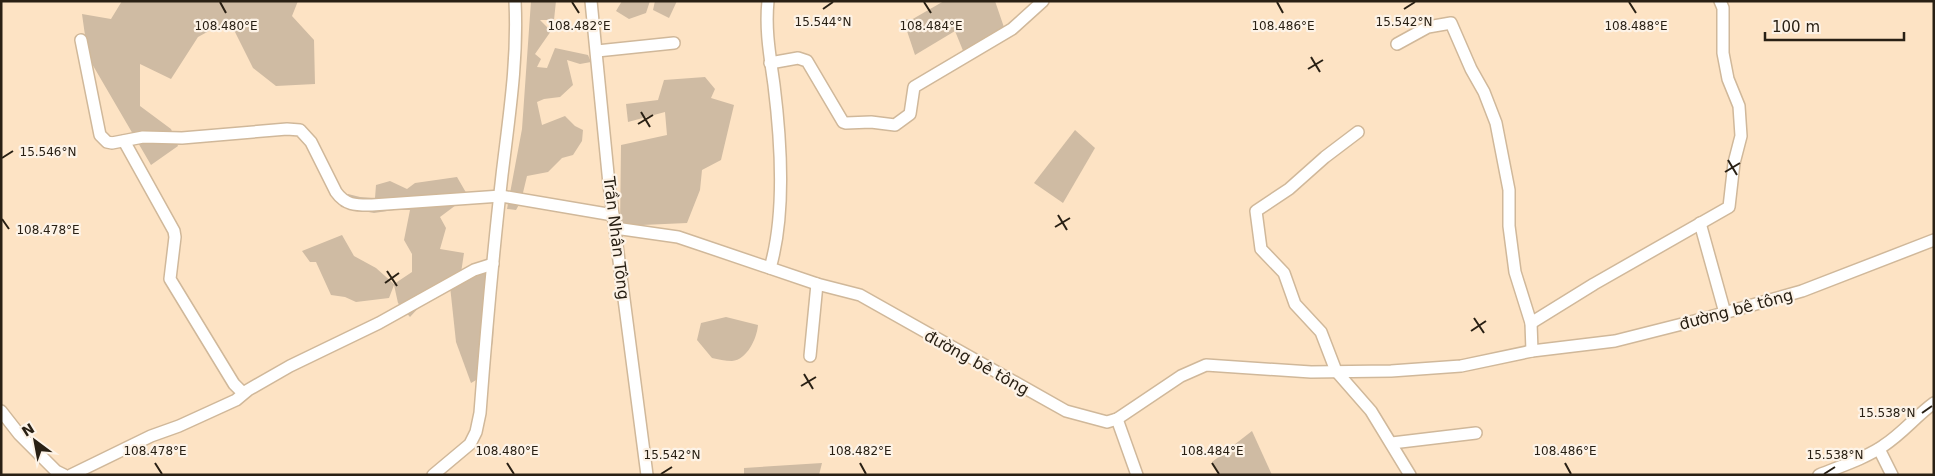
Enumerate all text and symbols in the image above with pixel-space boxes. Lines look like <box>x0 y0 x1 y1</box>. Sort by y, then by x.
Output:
scale bar <box>1765 10 1904 42</box>
text: 15.544°N <box>795 15 851 29</box>
text: 15.542°N <box>1376 15 1432 29</box>
text: 100 m <box>1772 18 1820 36</box>
text: 108.480°E <box>194 19 258 33</box>
text: 108.482°E <box>547 19 611 33</box>
text: 108.484°E <box>899 19 963 33</box>
text: 108.486°E <box>1251 19 1315 33</box>
text: 108.488°E <box>1604 19 1668 33</box>
text: 15.546°N <box>20 145 76 159</box>
street label: Trần Nhân Tông <box>599 174 633 301</box>
text: 108.478°E <box>16 223 80 237</box>
street label: đường bê tông <box>1677 285 1795 334</box>
street label: đường bê tông <box>921 326 1032 399</box>
text: 15.538°N <box>1859 406 1915 420</box>
north arrow <box>10 416 60 466</box>
text: N <box>19 420 37 440</box>
text: 108.478°E <box>123 444 187 458</box>
text: 108.480°E <box>475 444 539 458</box>
text: 108.482°E <box>828 444 892 458</box>
text: 108.484°E <box>1180 444 1244 458</box>
text: 108.486°E <box>1533 444 1597 458</box>
text: 15.542°N <box>644 448 700 462</box>
text: 15.538°N <box>1807 448 1863 462</box>

